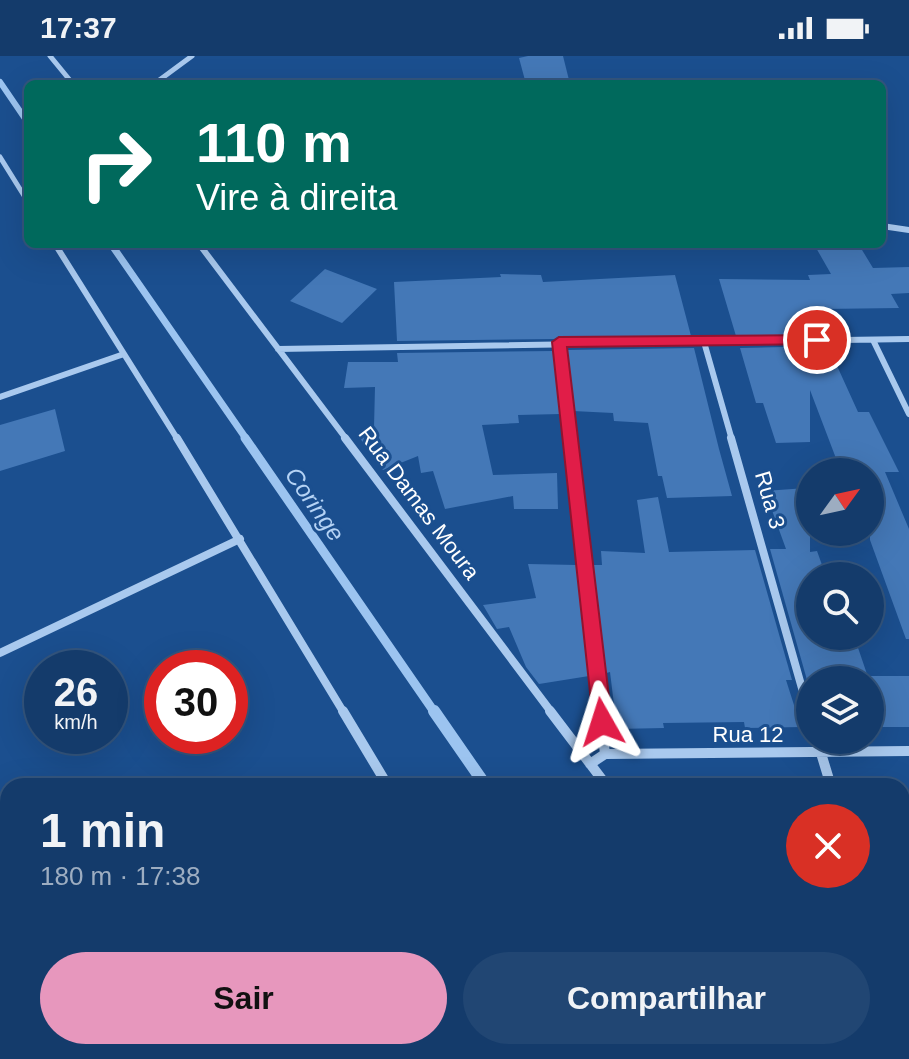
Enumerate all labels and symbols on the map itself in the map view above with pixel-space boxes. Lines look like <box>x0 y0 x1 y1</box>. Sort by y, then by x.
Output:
pin <box>783 306 851 374</box>
street label: Rua Damas Moura <box>353 422 485 585</box>
north arrow <box>796 458 884 546</box>
water label: Coringe <box>280 462 350 546</box>
street label: Rua 3 <box>750 468 790 532</box>
speed limit sign: 30 <box>144 650 248 754</box>
position arrow <box>560 680 644 764</box>
street label: Rua 12 <box>713 722 783 747</box>

